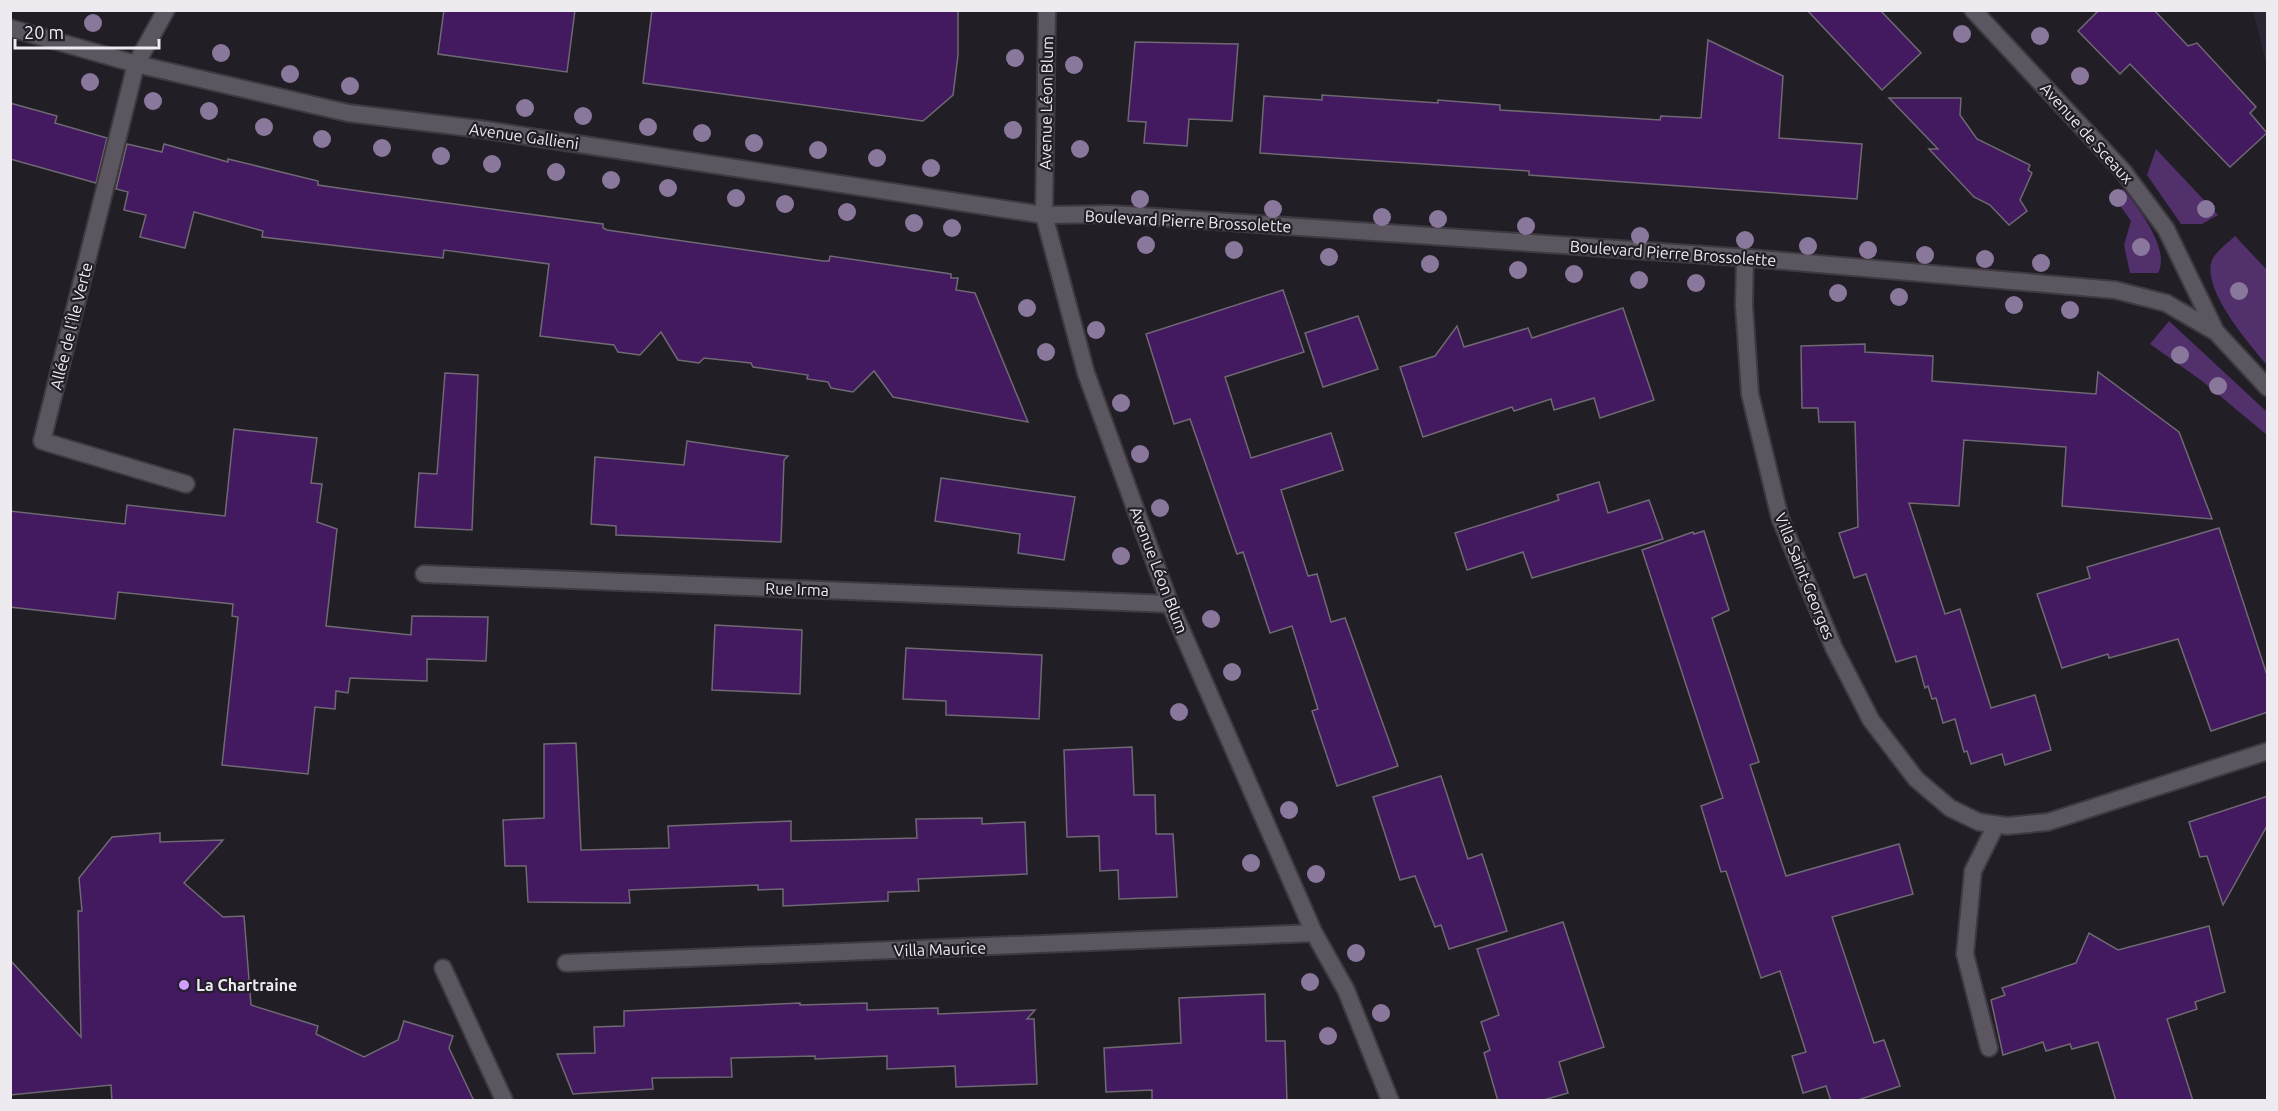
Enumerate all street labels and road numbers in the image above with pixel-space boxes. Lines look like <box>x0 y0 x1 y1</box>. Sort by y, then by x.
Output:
street label: Avenue Léon Blum <box>1036 36 1056 170</box>
street label: Avenue de Sceaux <box>2037 79 2137 187</box>
street label: Avenue Gallieni <box>468 119 580 153</box>
street label: Boulevard Pierre Brossolette <box>1084 207 1292 235</box>
street label: Boulevard Pierre Brossolette <box>1569 237 1777 269</box>
street label: Allée de l'Île Verte <box>46 260 96 391</box>
street label: Avenue Léon Blum <box>1127 504 1191 636</box>
street label: Villa Saint-Georges <box>1771 510 1839 642</box>
street label: Rue Irma <box>765 579 829 599</box>
street label: Villa Maurice <box>894 938 986 960</box>

